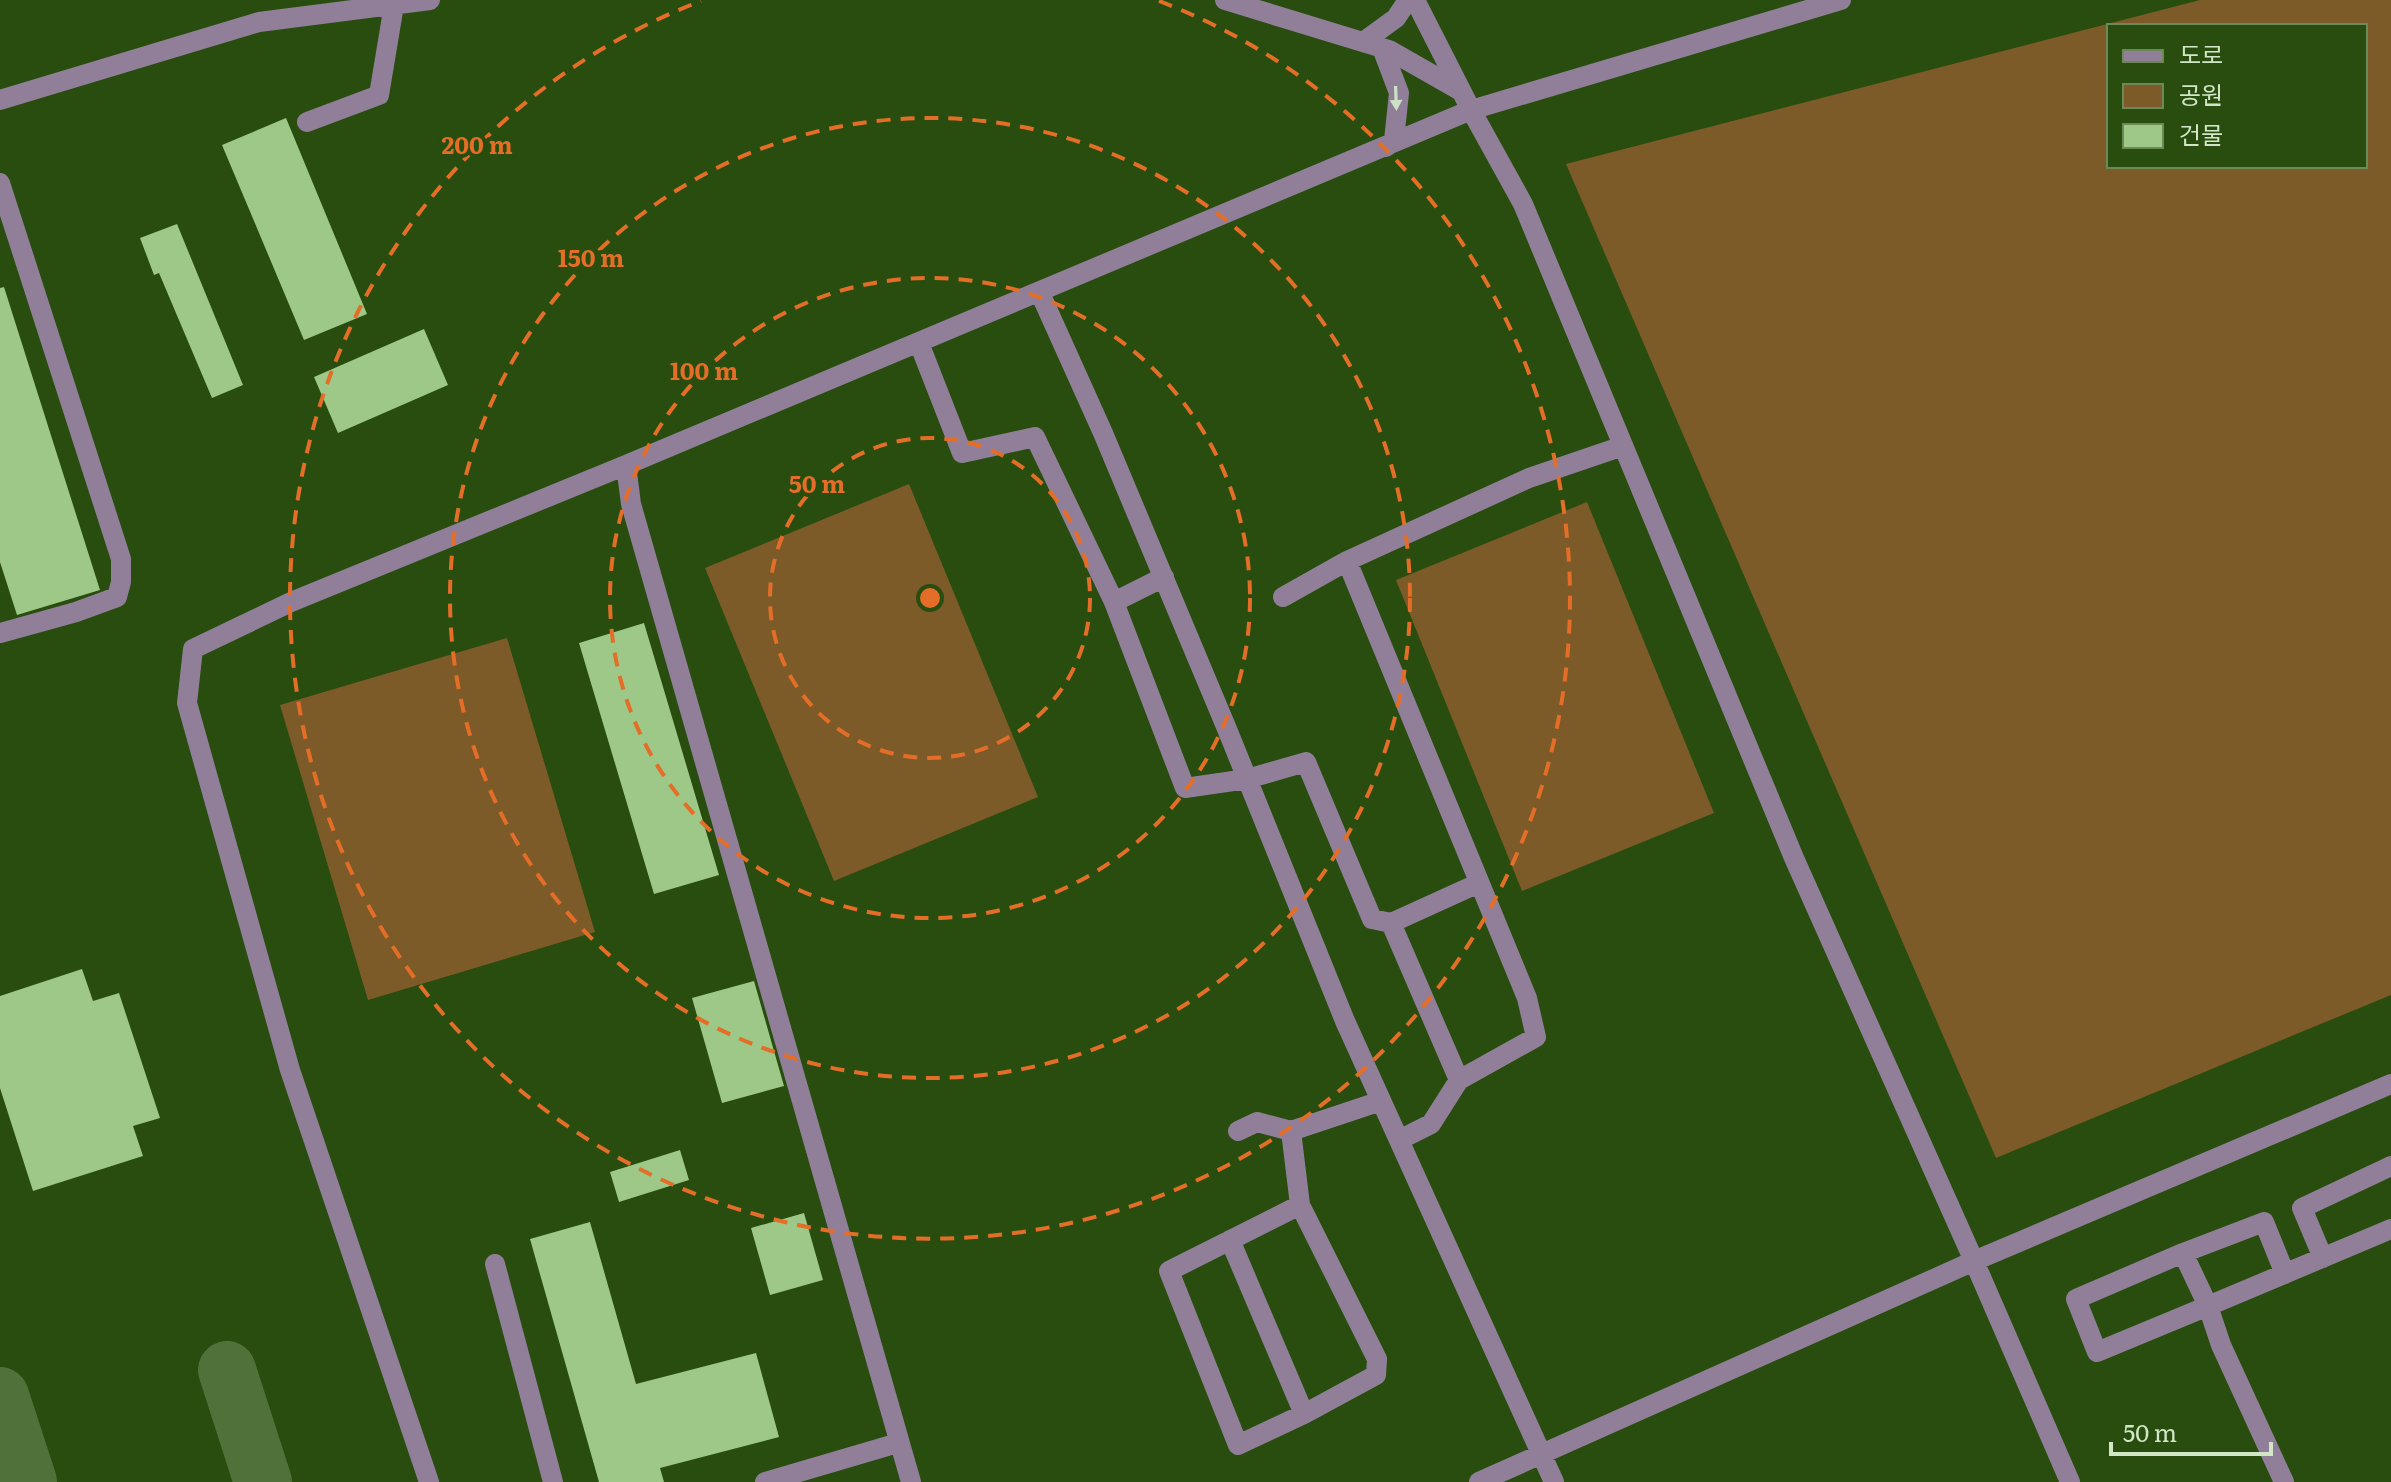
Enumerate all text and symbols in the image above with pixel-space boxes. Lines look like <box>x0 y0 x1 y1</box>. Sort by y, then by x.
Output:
legend <box>2107 24 2367 168</box>
text: 도로 <box>2179 36 2223 71</box>
text: 공원 <box>2179 76 2223 111</box>
one-way arrow <box>1390 86 1403 112</box>
text: 건물 <box>2179 116 2223 151</box>
text: 200 m <box>441 126 513 161</box>
text: 150 m <box>558 239 624 274</box>
text: 100 m <box>670 352 738 387</box>
text: 50 m <box>789 465 845 500</box>
centre of rings <box>916 584 944 612</box>
scale bar <box>2111 1406 2271 1456</box>
text: 50 m <box>2123 1414 2177 1449</box>

